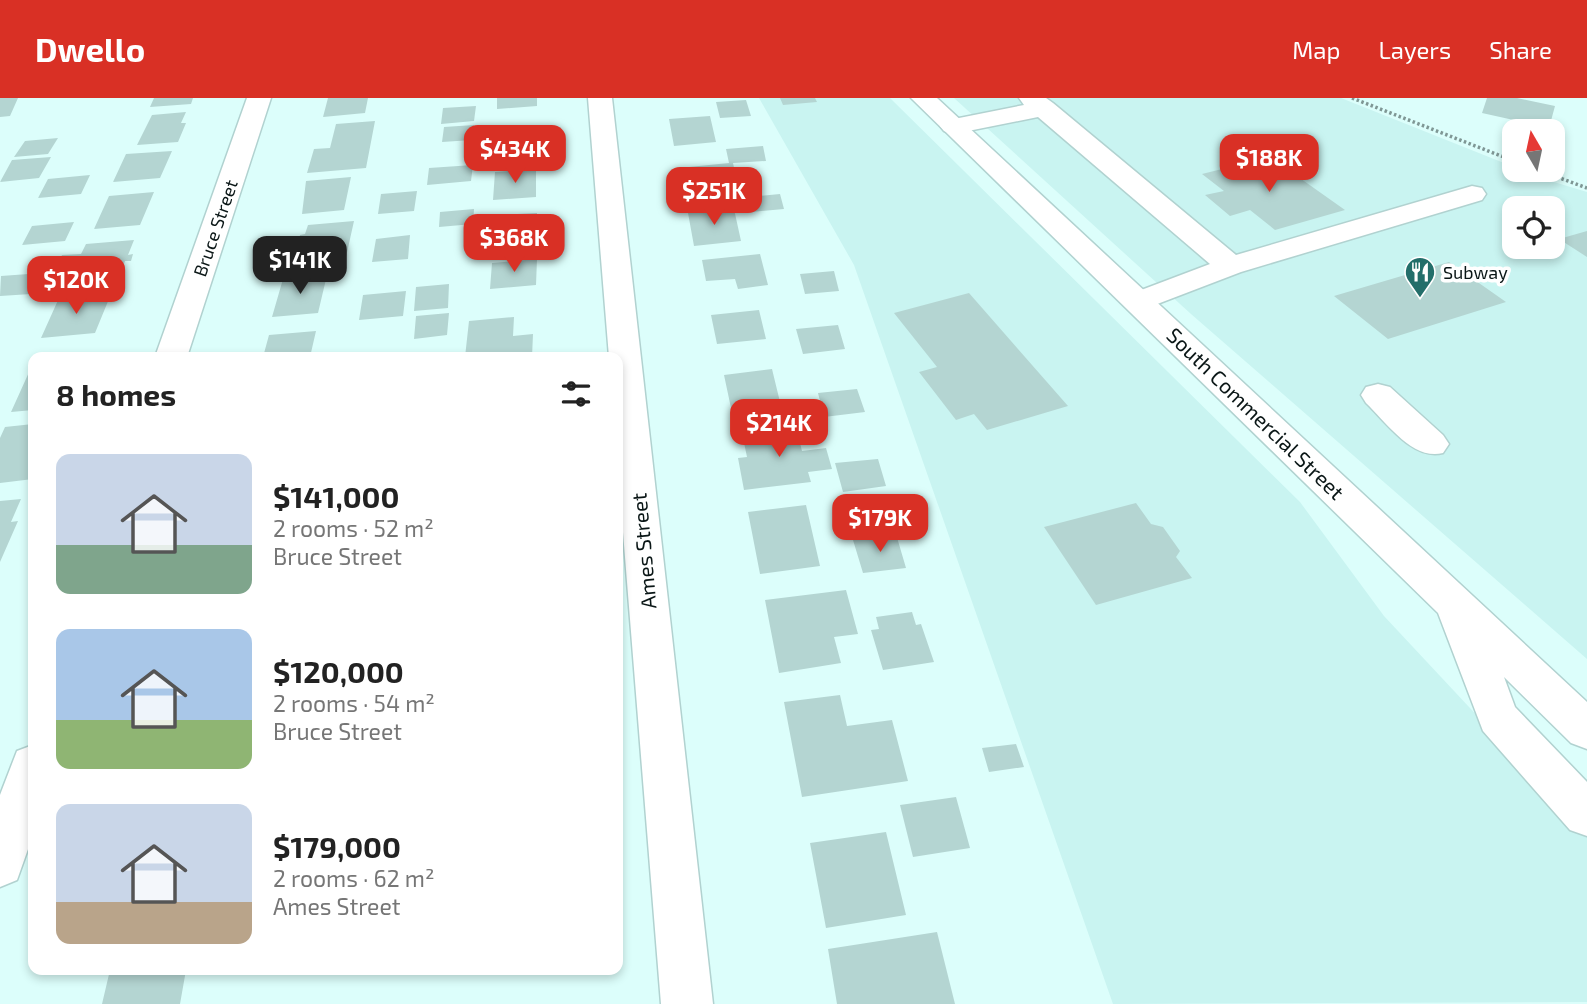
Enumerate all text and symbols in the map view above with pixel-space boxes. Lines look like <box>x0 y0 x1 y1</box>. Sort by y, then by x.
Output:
text: Dwello <box>35 29 145 69</box>
text: Map <box>1292 35 1340 64</box>
text: Layers <box>1378 35 1451 64</box>
text: Share <box>1489 35 1552 64</box>
north arrow <box>1502 119 1564 182</box>
map controls <box>1502 119 1565 259</box>
pin: $434K <box>466 126 564 185</box>
text: $434K <box>480 134 550 162</box>
pin: $188K <box>1220 134 1318 194</box>
text: $188K <box>1236 143 1302 171</box>
pin: $251K <box>665 167 763 227</box>
text: $251K <box>682 176 746 204</box>
street label: Bruce Street <box>188 177 242 279</box>
button: locate <box>1502 196 1565 259</box>
pin: $368K <box>465 214 563 274</box>
text: $368K <box>480 223 548 251</box>
pin: $141K <box>251 236 349 296</box>
text: $141K <box>269 245 331 273</box>
restaurant icon: Subway <box>1403 255 1437 299</box>
pin: $120K <box>27 256 125 316</box>
place label: Subway <box>1443 261 1508 283</box>
text: $120K <box>43 265 109 293</box>
street label: South Commercial Street <box>1162 322 1350 504</box>
icon: filters <box>557 375 595 413</box>
text: 8 homes <box>56 376 176 412</box>
pin: $214K <box>730 400 828 459</box>
text: $214K <box>746 408 812 436</box>
text: $141,000 <box>273 478 399 514</box>
icon: home <box>112 482 196 566</box>
street label: Ames Street <box>625 492 661 610</box>
pin: $179K <box>831 494 929 554</box>
text: $179K <box>848 503 912 531</box>
text: 2 rooms · 52 m² <box>273 514 434 542</box>
text: Bruce Street <box>273 542 402 570</box>
text: $120,000 <box>273 653 404 689</box>
icon: home <box>112 657 196 741</box>
text: 2 rooms · 54 m² <box>273 689 435 717</box>
text: Bruce Street <box>273 717 402 745</box>
text: $179,000 <box>273 828 401 864</box>
icon: home <box>112 832 196 916</box>
text: 2 rooms · 62 m² <box>273 864 435 892</box>
text: Ames Street <box>273 892 401 920</box>

